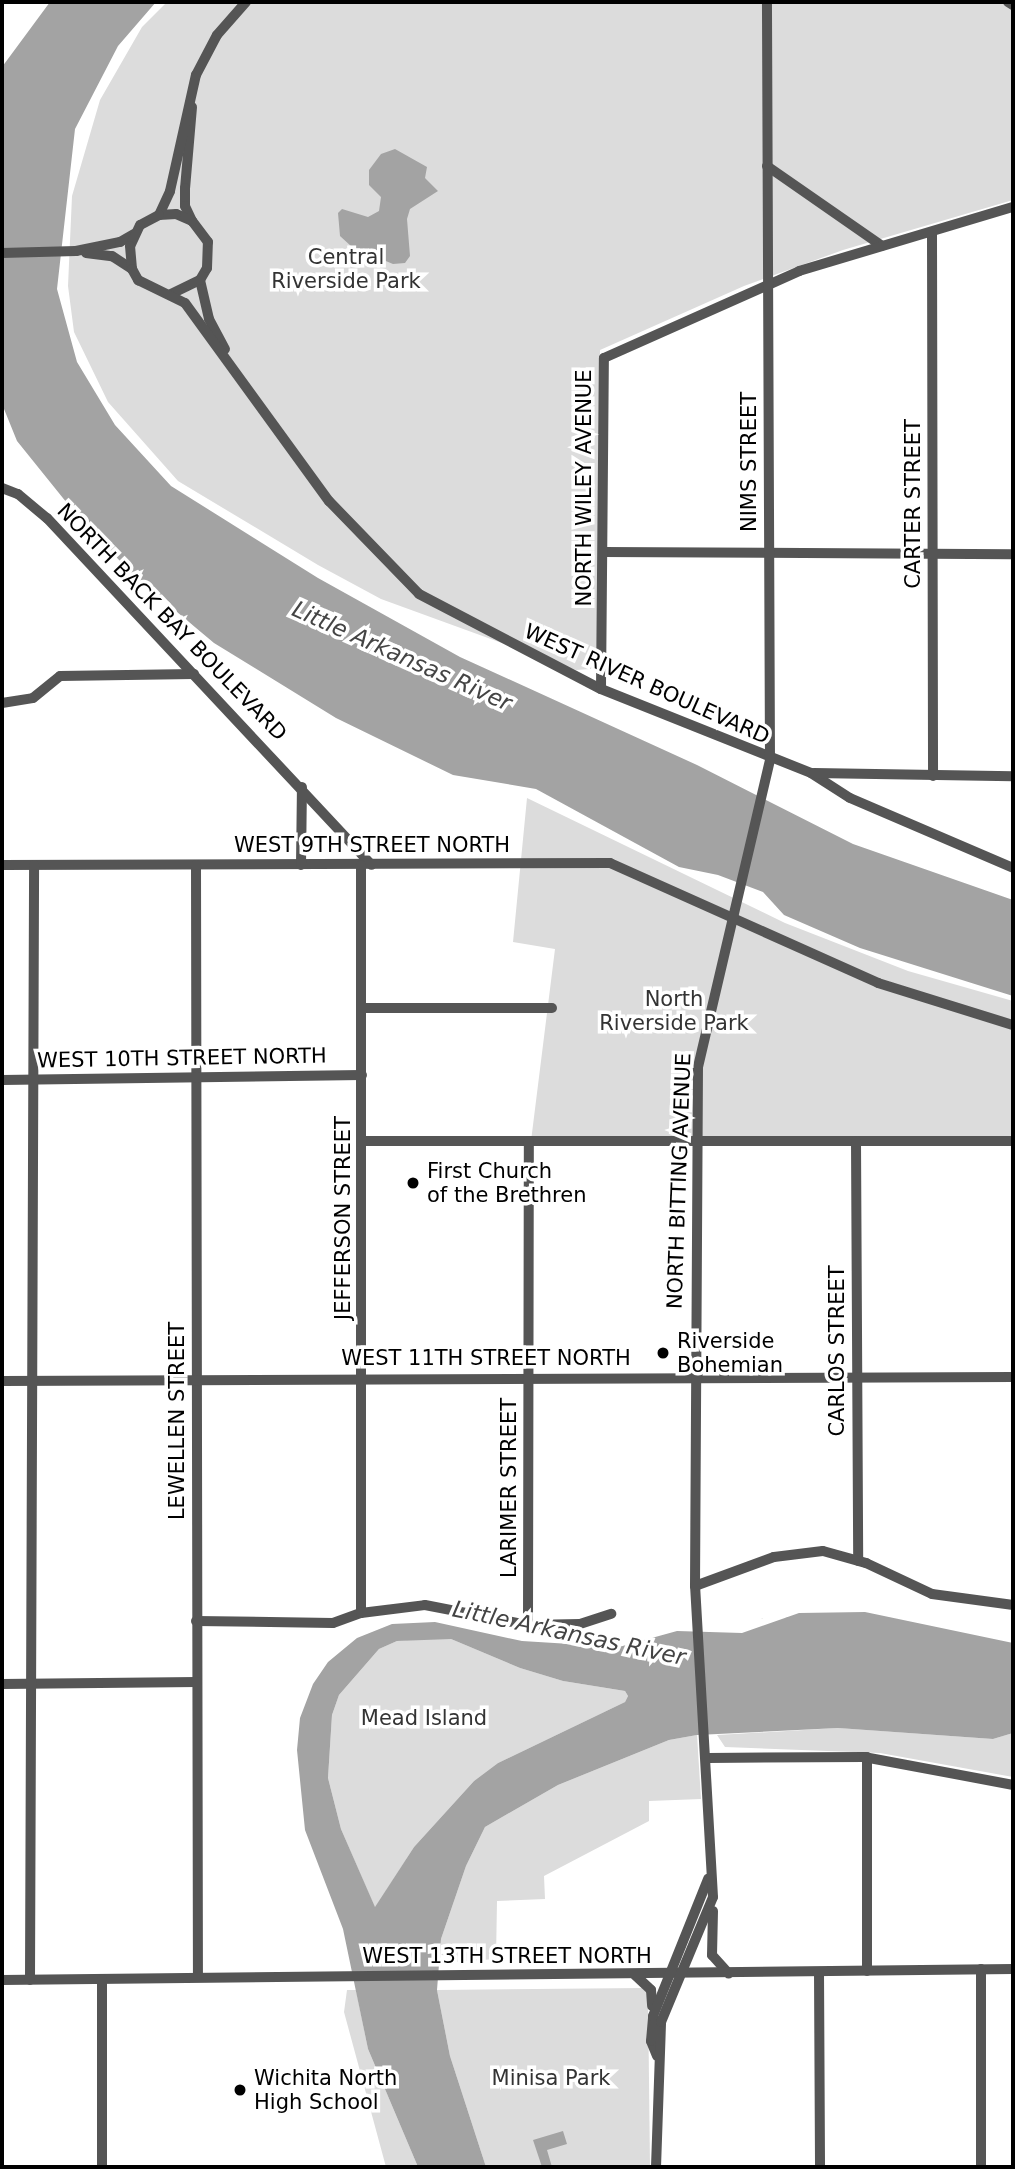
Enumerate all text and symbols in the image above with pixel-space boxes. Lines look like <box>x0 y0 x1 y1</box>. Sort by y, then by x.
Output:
park label: Central Riverside Park <box>271 244 421 294</box>
street label: NORTH WILEY AVENUE <box>571 369 597 607</box>
street label: NIMS STREET <box>736 392 762 532</box>
street label: CARTER STREET <box>900 419 926 589</box>
street label: NORTH BACK BAY BOULEVARD <box>52 498 292 746</box>
water label: Little Arkansas River <box>288 595 516 717</box>
street label: WEST RIVER BOULEVARD <box>521 618 773 750</box>
street label: WEST 9TH STREET NORTH <box>234 832 510 858</box>
park label: North Riverside Park <box>599 986 749 1036</box>
street label: WEST 10TH STREET NORTH <box>37 1043 327 1073</box>
street label: NORTH BITTING AVENUE <box>662 1052 696 1310</box>
street label: JEFFERSON STREET <box>330 1116 356 1320</box>
place label: First Church of the Brethren <box>427 1158 586 1208</box>
marker: First Church of the Brethren <box>405 1175 421 1191</box>
street label: CARLOS STREET <box>824 1265 850 1437</box>
street label: LEWELLEN STREET <box>164 1322 190 1520</box>
place label: Riverside Bohemian <box>677 1328 783 1378</box>
street label: WEST 11TH STREET NORTH <box>341 1345 631 1371</box>
marker: Riverside Bohemian <box>655 1345 671 1361</box>
street label: LARIMER STREET <box>496 1398 522 1578</box>
water label: Little Arkansas River <box>450 1595 688 1671</box>
park label: Mead Island <box>361 1705 487 1731</box>
street label: WEST 13TH STREET NORTH <box>362 1943 652 1969</box>
place label: Wichita North High School <box>254 2065 397 2115</box>
park label: Minisa Park <box>492 2065 610 2091</box>
marker: Wichita North High School <box>232 2082 248 2098</box>

